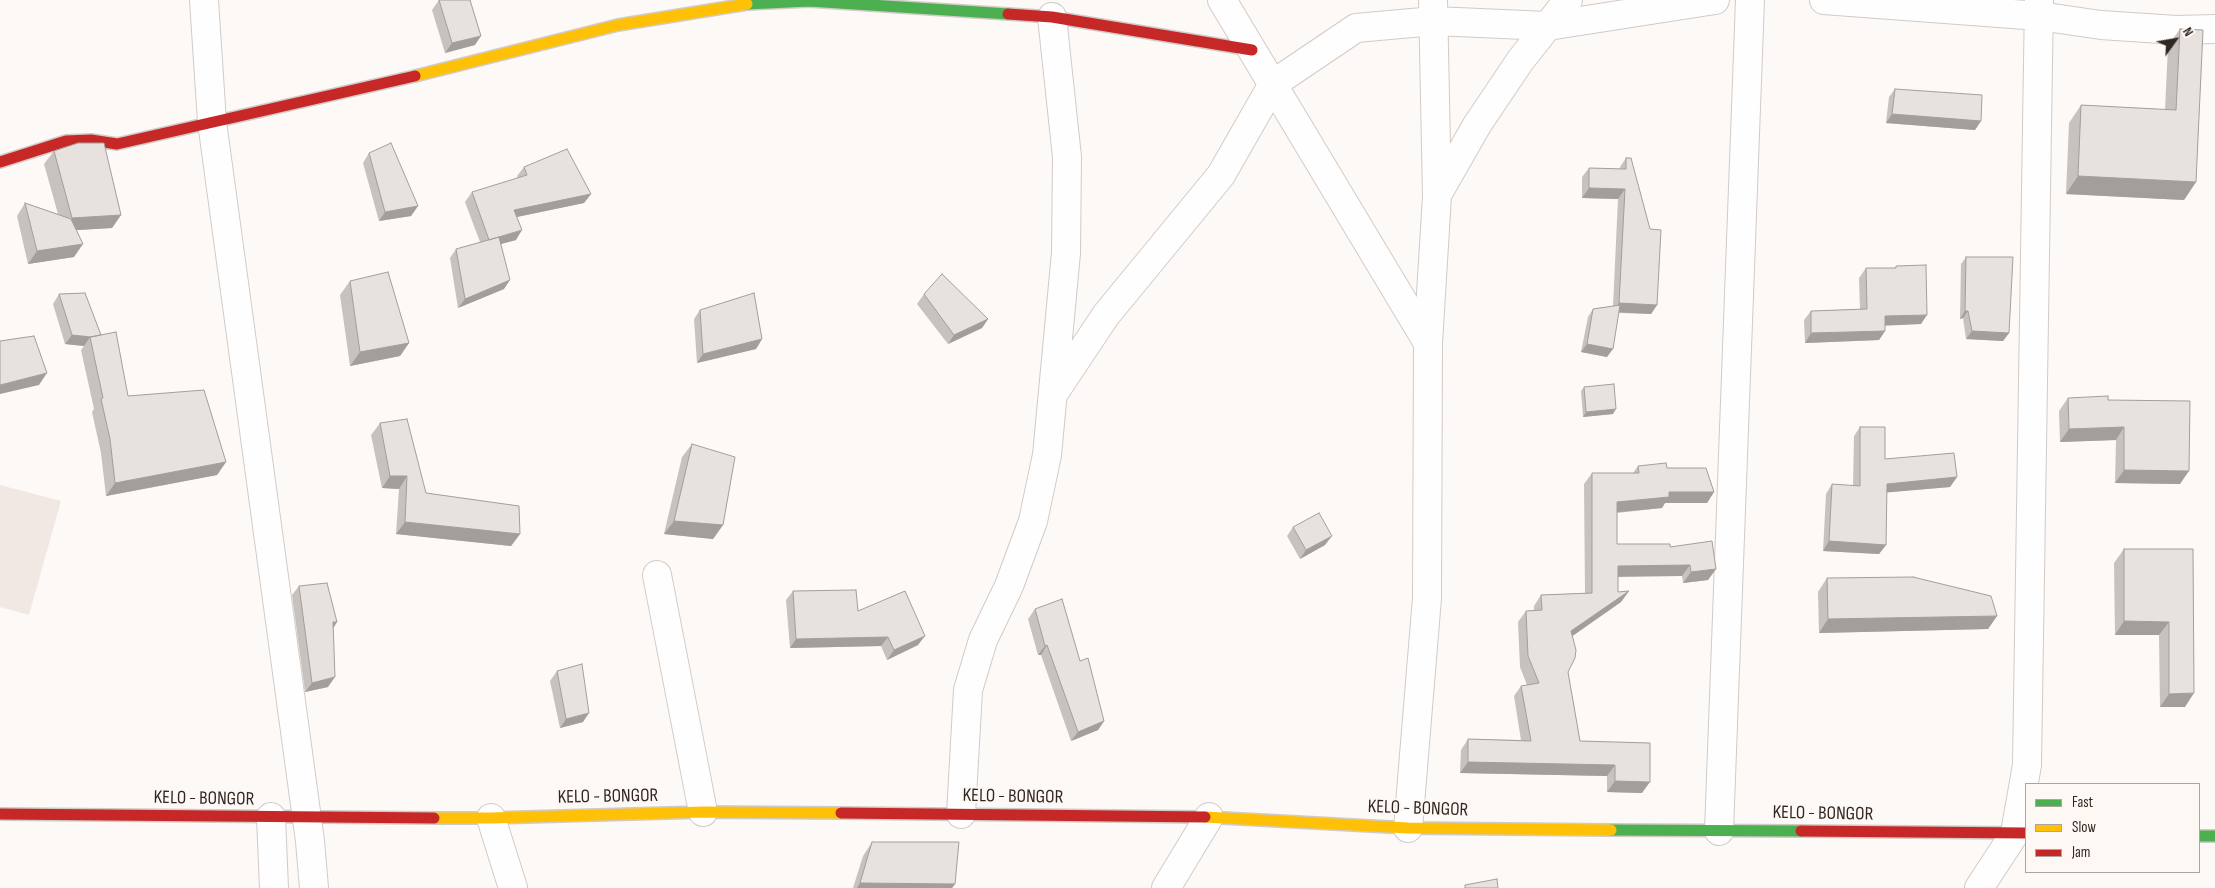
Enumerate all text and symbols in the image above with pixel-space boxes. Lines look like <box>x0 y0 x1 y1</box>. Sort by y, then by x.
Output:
north arrow <box>2150 15 2200 65</box>
text: N <box>2179 24 2197 39</box>
legend <box>2025 783 2200 873</box>
street label: KELO - BONGOR <box>557 785 659 809</box>
street label: KELO - BONGOR <box>962 785 1064 809</box>
street label: KELO - BONGOR <box>153 787 255 811</box>
text: Fast <box>2072 793 2093 812</box>
street label: KELO - BONGOR <box>1367 796 1469 822</box>
street label: KELO - BONGOR <box>1772 802 1874 826</box>
text: Slow <box>2072 818 2096 837</box>
text: Jam <box>2072 843 2090 862</box>

